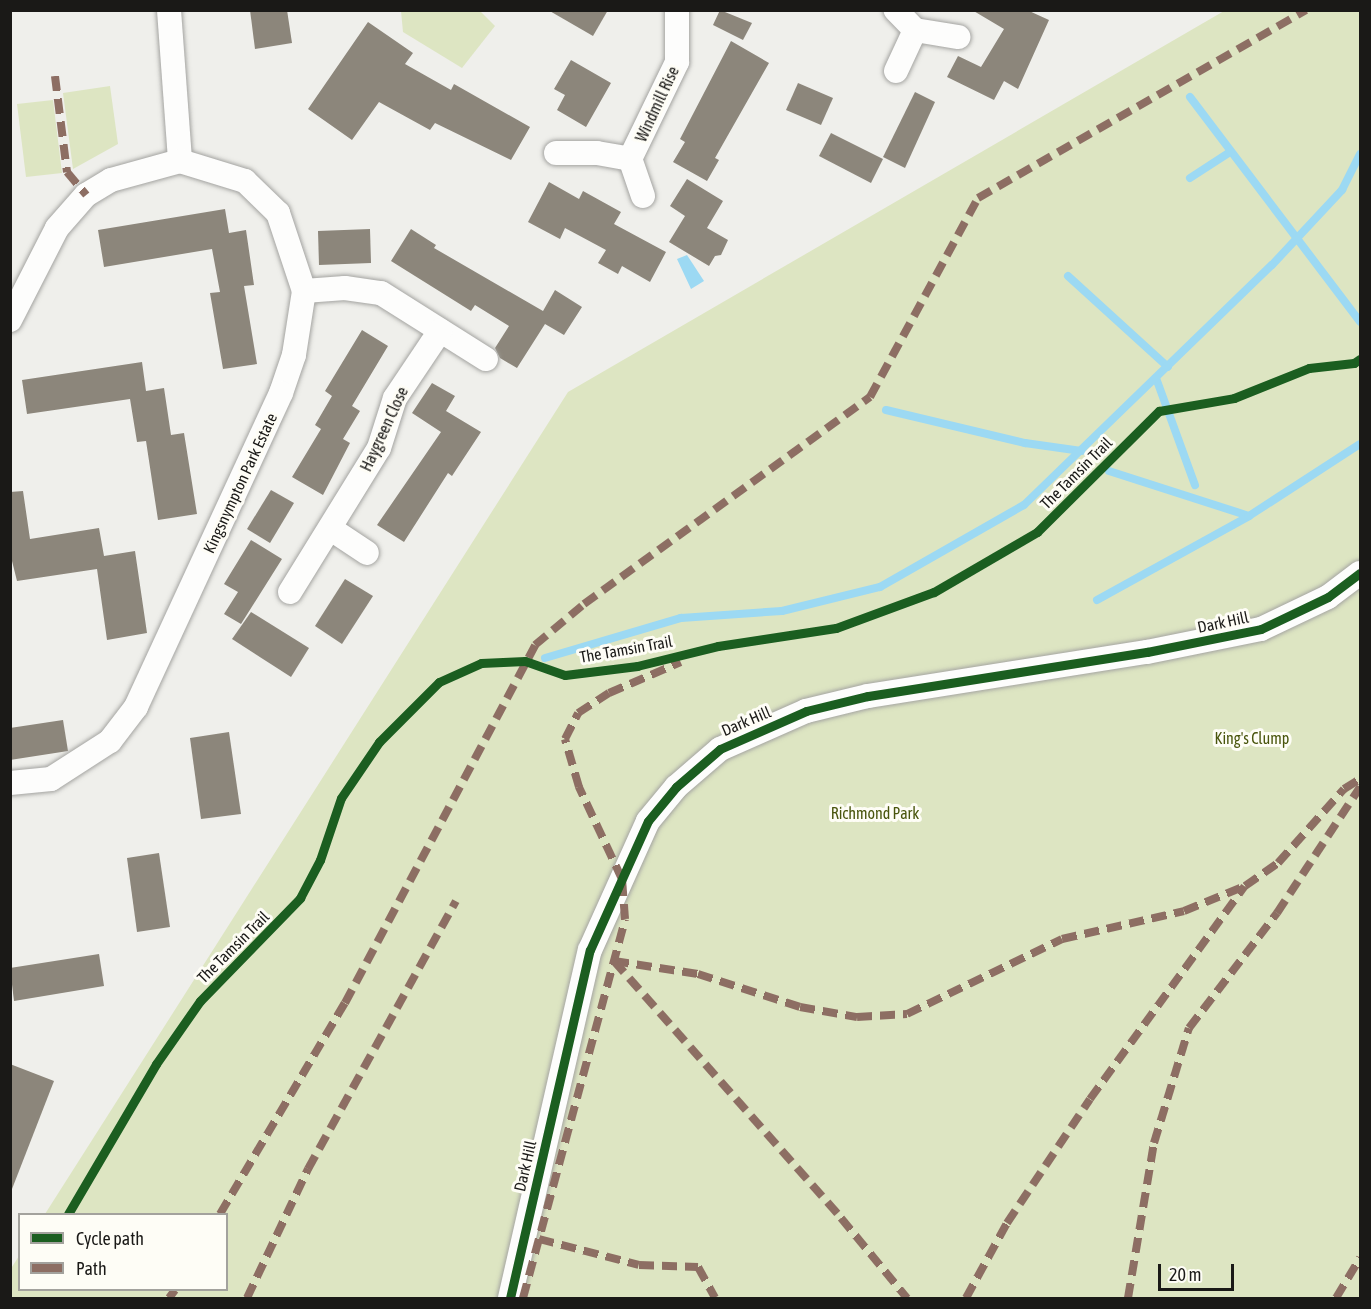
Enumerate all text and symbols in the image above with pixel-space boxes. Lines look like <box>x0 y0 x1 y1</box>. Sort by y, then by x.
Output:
street label: Windmill Rise <box>631 63 683 145</box>
street label: Haygreen Close <box>356 384 412 474</box>
street label: Kingsnympton Park Estate <box>199 410 281 556</box>
street label: The Tamsin Trail <box>1036 433 1116 513</box>
street label: Dark Hill <box>1196 607 1250 637</box>
street label: The Tamsin Trail <box>578 631 674 667</box>
street label: Dark Hill <box>718 702 774 740</box>
park label: King's Clump <box>1215 728 1289 748</box>
park label: Richmond Park <box>831 803 919 823</box>
street label: The Tamsin Trail <box>193 907 273 987</box>
street label: Dark Hill <box>510 1139 540 1193</box>
legend <box>18 1213 228 1291</box>
text: Cycle path <box>76 1228 144 1249</box>
scale bar <box>1161 1252 1238 1290</box>
text: Path <box>76 1258 107 1279</box>
text: 20 m <box>1169 1264 1201 1285</box>

